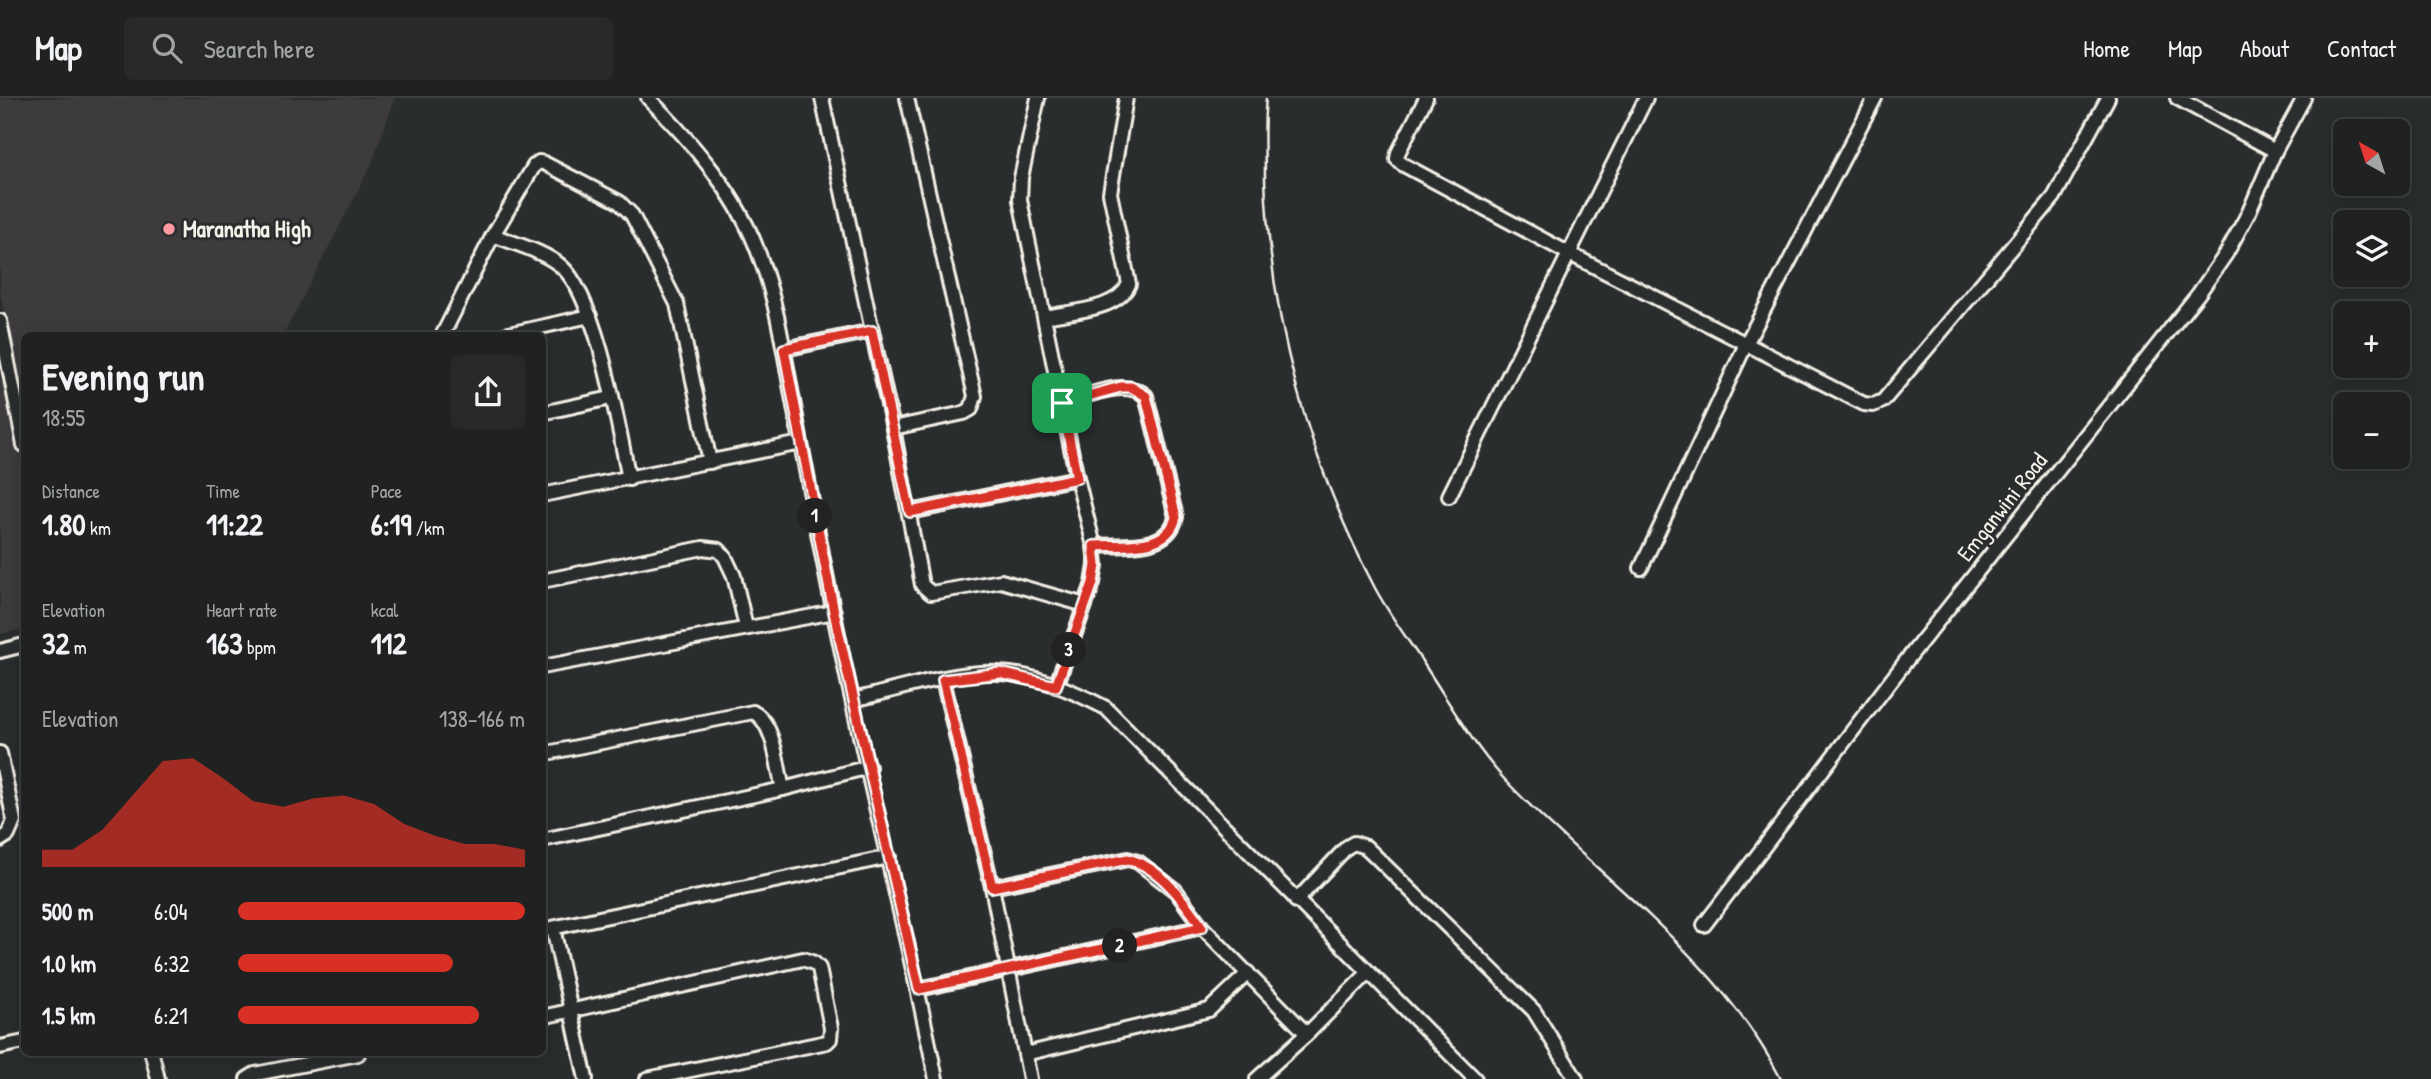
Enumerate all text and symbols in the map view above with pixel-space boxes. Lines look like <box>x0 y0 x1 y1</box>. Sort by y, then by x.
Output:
search box <box>124 17 614 80</box>
text: Map <box>35 26 82 70</box>
icon: search <box>148 29 186 67</box>
text: Search here <box>204 31 315 66</box>
text: Home <box>2083 32 2130 64</box>
text: Map <box>2168 32 2202 64</box>
text: About <box>2240 32 2289 64</box>
text: Contact <box>2327 32 2396 64</box>
north arrow <box>2333 119 2410 196</box>
map controls <box>2333 119 2410 469</box>
button: layers <box>2333 210 2410 287</box>
place label: Maranatha High <box>183 213 311 245</box>
marker: Maranatha High <box>161 221 177 237</box>
button: + <box>2333 301 2410 378</box>
text: Evening run <box>42 350 205 402</box>
button: share <box>451 355 525 429</box>
pin <box>1032 373 1092 433</box>
icon: arrive <box>1043 384 1081 422</box>
button: − <box>2333 392 2410 469</box>
text: 18:55 <box>42 402 85 433</box>
street label: Emganwini Road <box>1949 446 2054 567</box>
text: Distance <box>42 478 100 504</box>
text: Time <box>206 478 240 504</box>
text: Pace <box>371 478 402 504</box>
pin: 1 <box>798 498 832 534</box>
text: 1 <box>811 502 818 528</box>
text: 1.80 <box>42 504 86 544</box>
text: 11:22 <box>206 504 263 544</box>
text: 6:19 <box>371 504 412 544</box>
text: km <box>86 515 111 541</box>
text: /km <box>412 515 445 541</box>
text: Elevation <box>42 597 105 623</box>
text: Heart rate <box>206 597 277 623</box>
text: kcal <box>371 597 398 623</box>
text: 32 <box>42 623 69 663</box>
text: 163 <box>206 623 243 663</box>
text: 112 <box>371 623 406 663</box>
pin: 3 <box>1052 632 1086 668</box>
text: m <box>69 634 87 660</box>
text: bpm <box>243 634 276 660</box>
text: 3 <box>1064 636 1073 662</box>
text: Elevation <box>42 703 118 734</box>
text: 138–166 m <box>439 703 525 734</box>
text: 500 m <box>42 896 93 927</box>
text: 6:04 <box>154 896 187 927</box>
pin: 2 <box>1102 928 1138 964</box>
text: 2 <box>1115 932 1124 958</box>
text: 1.0 km <box>42 948 96 979</box>
text: 6:32 <box>154 948 190 979</box>
text: 1.5 km <box>42 1000 95 1031</box>
text: 6:21 <box>154 1000 188 1031</box>

